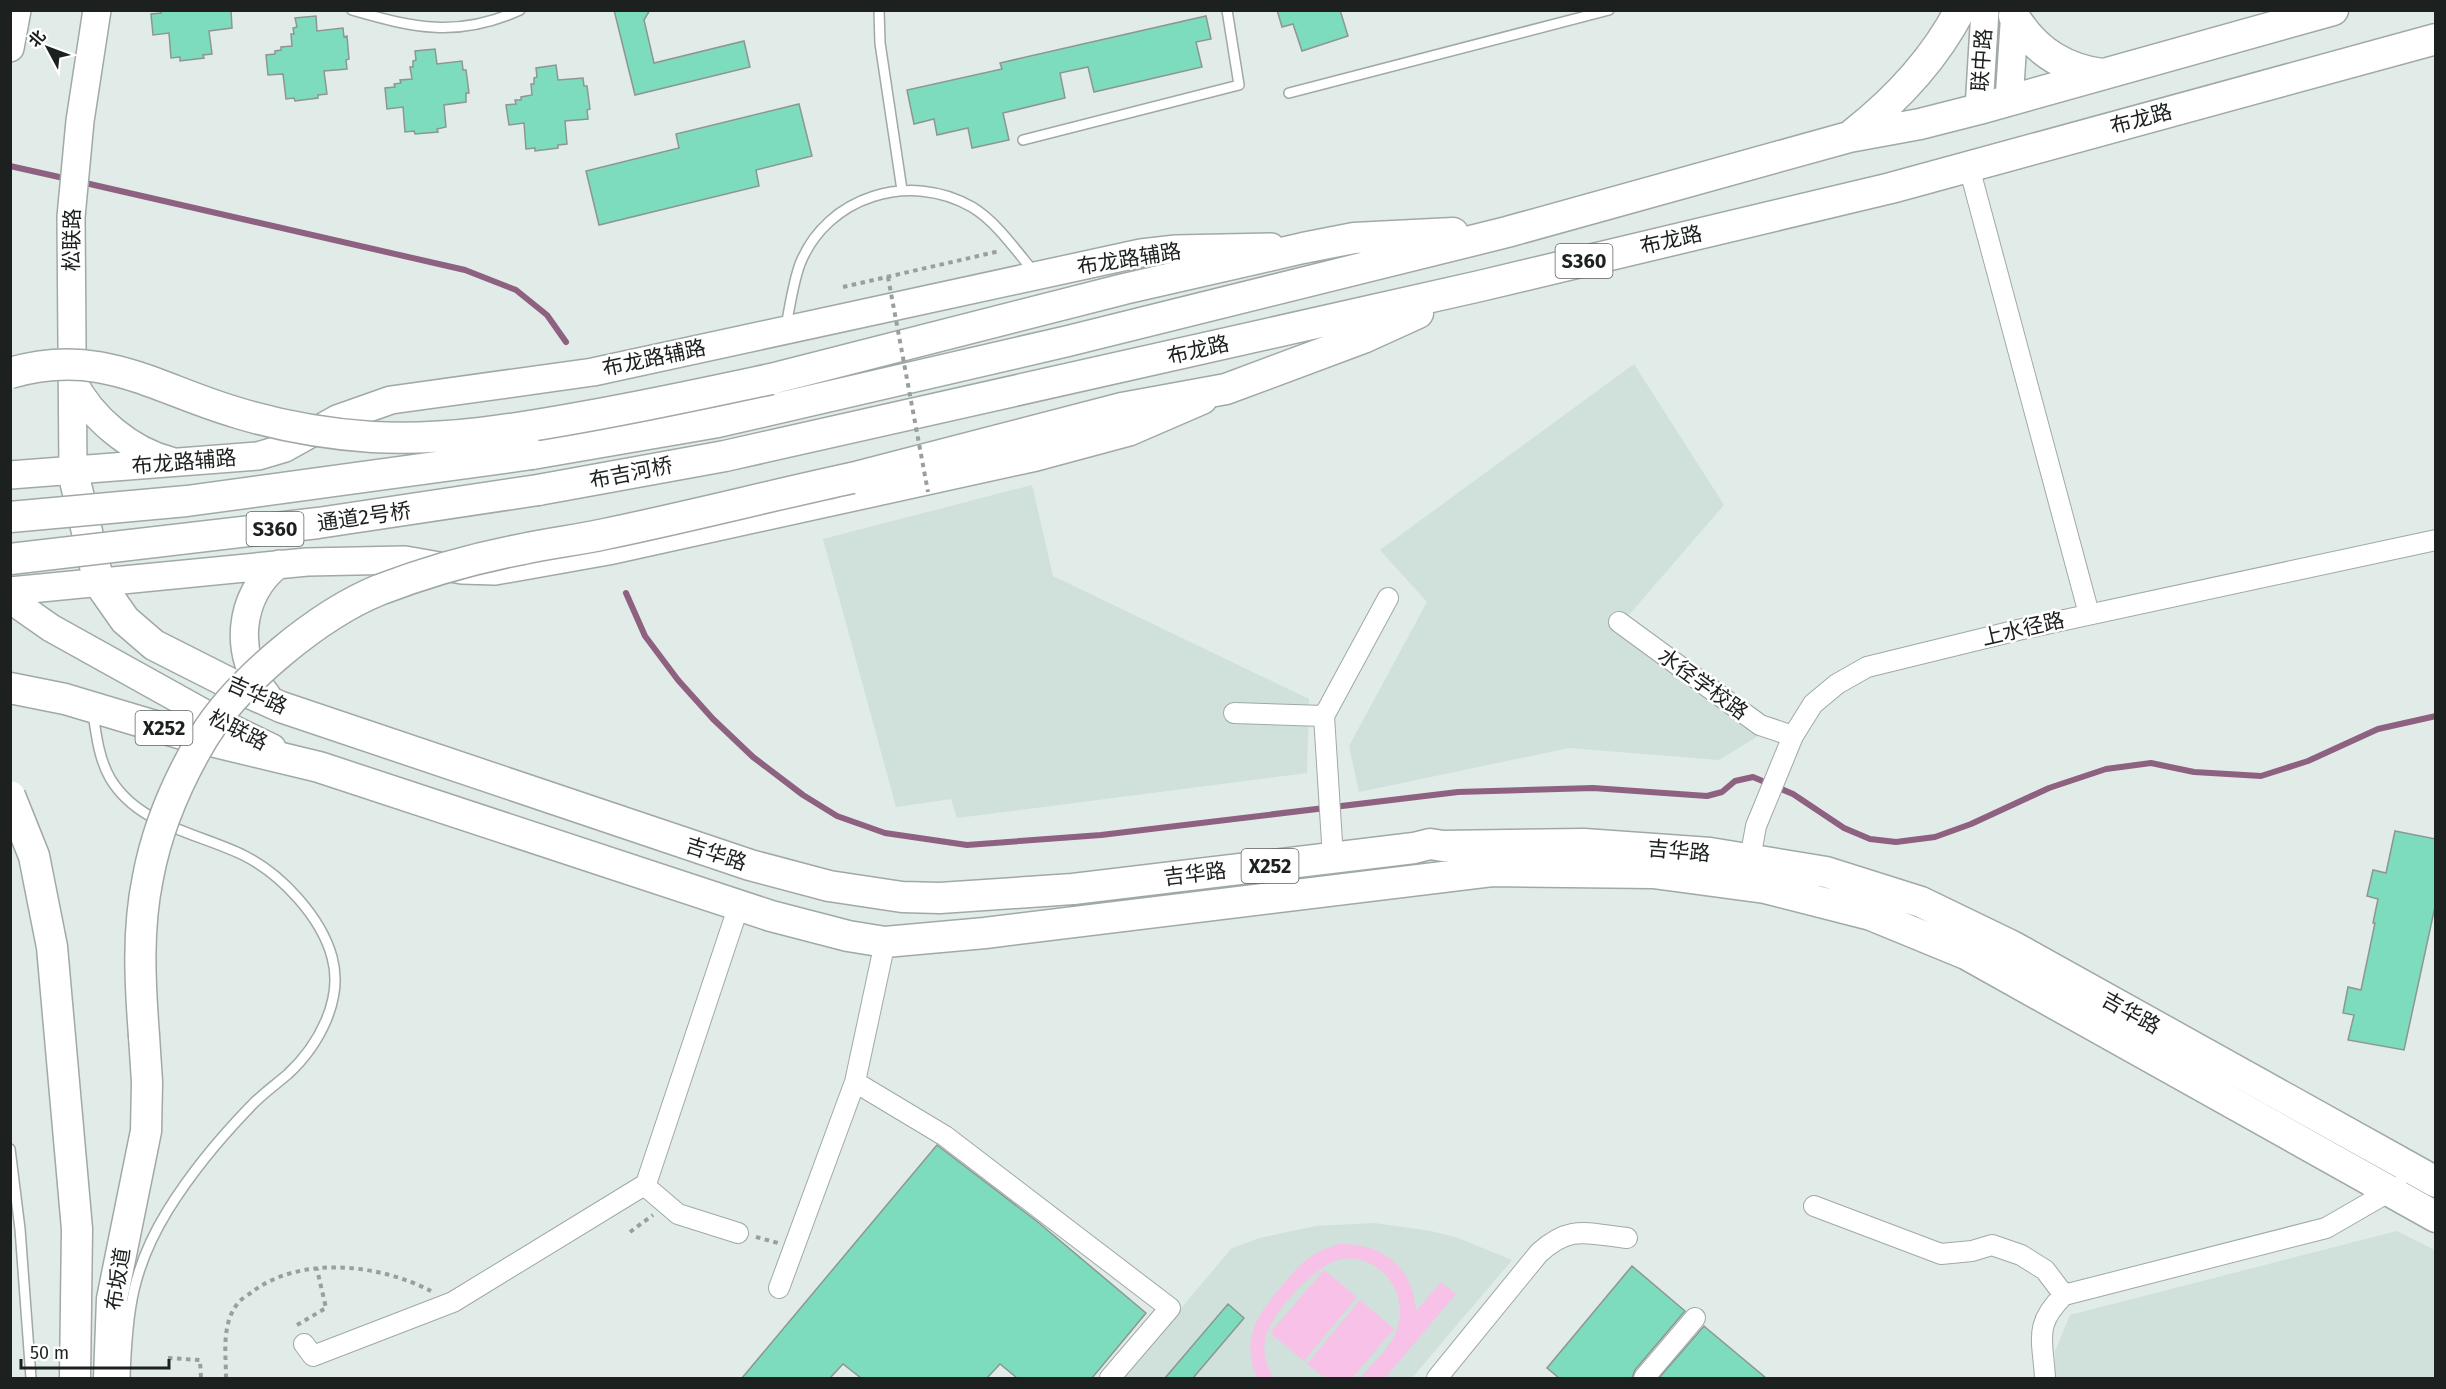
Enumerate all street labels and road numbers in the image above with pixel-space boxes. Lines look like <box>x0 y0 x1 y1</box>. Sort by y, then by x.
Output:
street label: 联中路 <box>1967 28 1997 92</box>
street label: 布龙路 <box>2107 98 2175 140</box>
street label: 松联路 <box>58 208 86 272</box>
street label: 布龙路 <box>1637 220 1705 260</box>
street label: 布龙路辅路 <box>1075 238 1183 280</box>
road number: S360 <box>1556 244 1612 278</box>
street label: 布龙路 <box>1164 330 1232 370</box>
street label: 布龙路辅路 <box>600 334 708 382</box>
street label: 布龙路辅路 <box>131 444 237 480</box>
street label: 布吉河桥 <box>587 452 675 494</box>
street label: 通道2号桥 <box>315 498 413 536</box>
road number: S360 <box>246 512 304 546</box>
street label: 上水径路 <box>1979 607 2067 651</box>
street label: 水径学校路 <box>1653 643 1753 725</box>
street label: 吉华路 <box>223 670 291 720</box>
street label: 松联路 <box>204 704 272 756</box>
road number: X252 <box>136 711 192 745</box>
street label: 吉华路 <box>682 832 750 876</box>
street label: 吉华路 <box>1646 835 1712 867</box>
road number: X252 <box>1242 849 1298 883</box>
street label: 吉华路 <box>1162 857 1228 891</box>
street label: 吉华路 <box>2097 986 2165 1040</box>
street label: 布坂道 <box>100 1246 136 1312</box>

